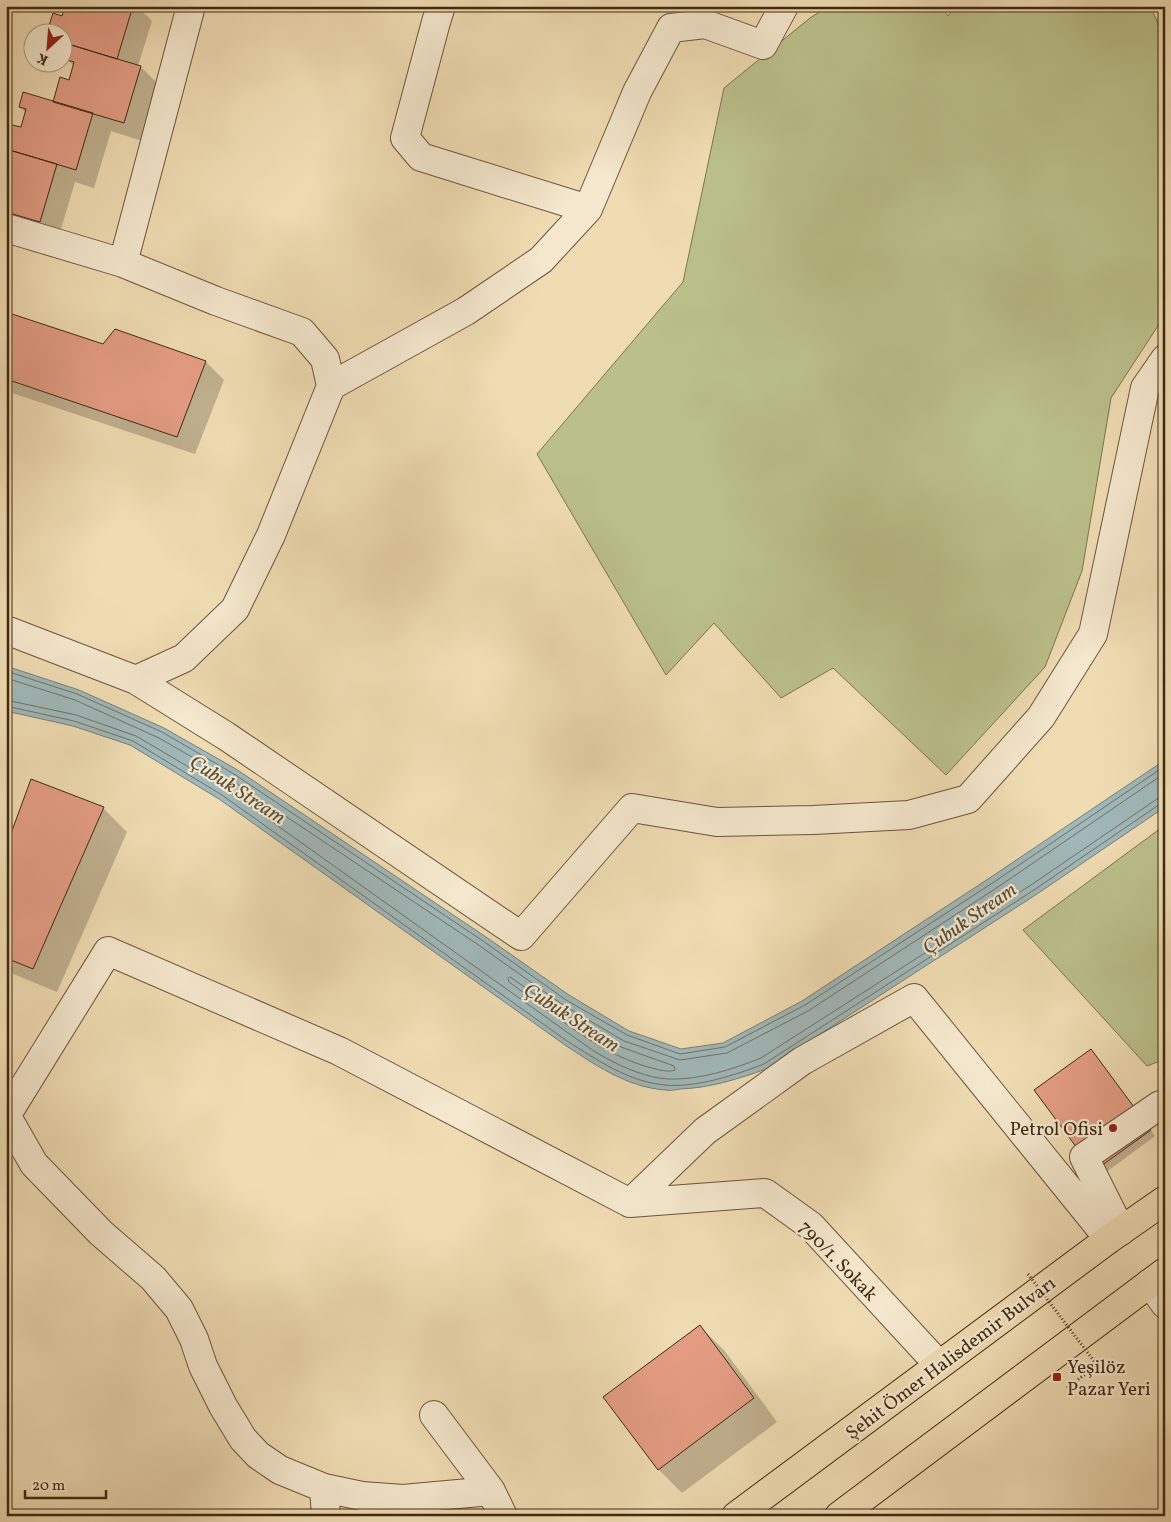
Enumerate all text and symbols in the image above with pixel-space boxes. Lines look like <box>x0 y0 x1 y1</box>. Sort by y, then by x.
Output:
north arrow <box>22 22 72 72</box>
text: K <box>34 48 52 69</box>
water label: Çubuk Stream <box>183 749 290 832</box>
water label: Çubuk Stream <box>917 877 1023 962</box>
water label: Çubuk Stream <box>517 977 624 1060</box>
place label: Petrol Ofisi <box>1010 1117 1103 1143</box>
marker: Petrol Ofisi <box>1107 1122 1119 1134</box>
street label: 790/1. Sokak <box>792 1215 883 1308</box>
street label: Şehit Ömer Halisdemir Bulvarı <box>841 1271 1062 1446</box>
place label: Yeşilöz Pazar Yeri <box>1067 1355 1151 1403</box>
marker: Yeşilöz Pazar Yeri <box>1051 1371 1063 1383</box>
scale bar <box>25 1467 106 1499</box>
text: 20 m <box>32 1476 65 1497</box>

